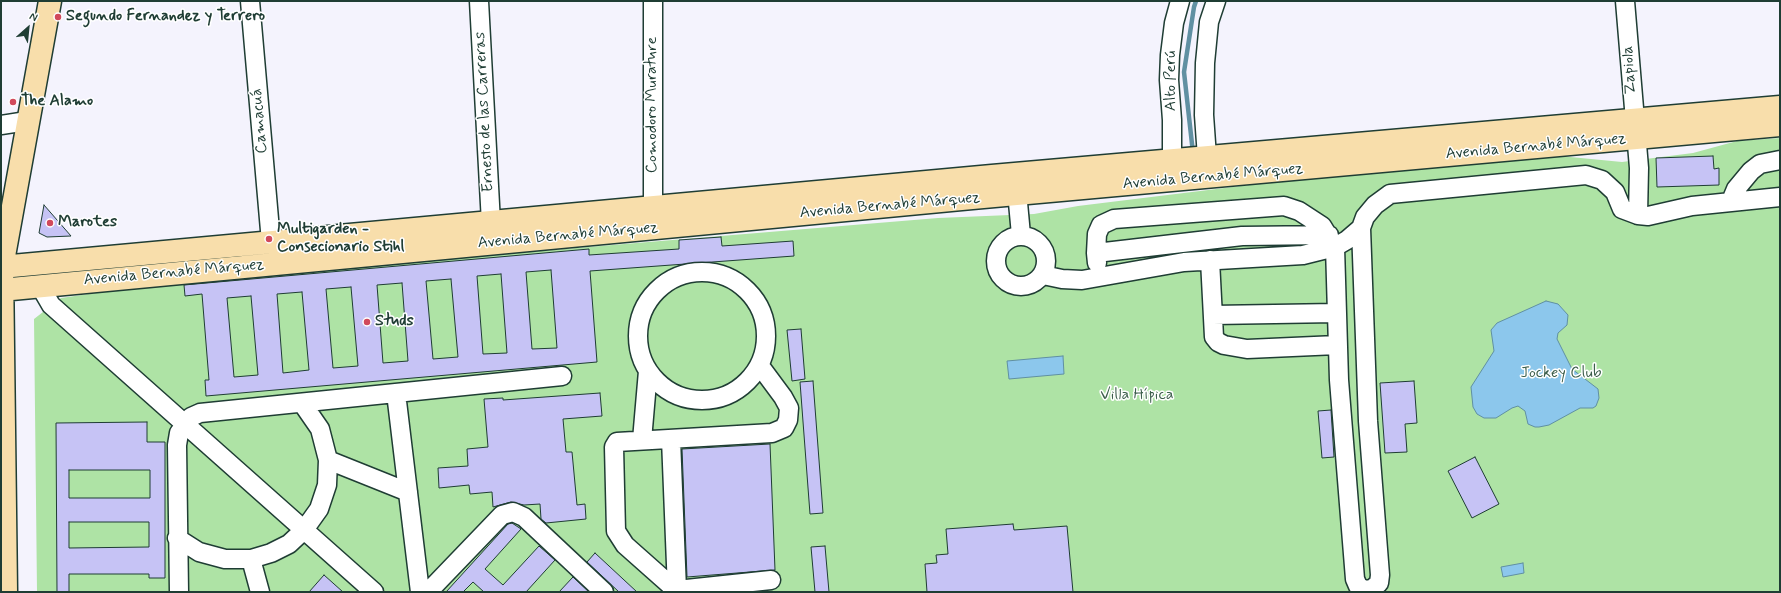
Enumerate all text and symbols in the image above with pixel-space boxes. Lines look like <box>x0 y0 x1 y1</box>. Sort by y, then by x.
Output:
place label: Segundo Fernandez y Terrero <box>66 7 265 27</box>
north arrow <box>8 8 48 48</box>
text: N <box>27 9 40 25</box>
marker: Segundo Fernandez y Terrero <box>53 12 63 22</box>
street label: Ernesto de las Carreras <box>471 31 499 193</box>
street label: Comodoro Murature <box>643 37 663 173</box>
street label: Zapiola <box>1619 45 1641 95</box>
street label: Alto Perú <box>1162 51 1182 111</box>
street label: Camacuá <box>248 88 272 154</box>
place label: The Alamo <box>21 92 93 112</box>
marker: The Alamo <box>8 97 18 107</box>
street label: Avenida Bernabé Márquez <box>1445 130 1627 164</box>
street label: Avenida Bernabé Márquez <box>1122 160 1304 194</box>
street label: Avenida Bernabé Márquez <box>799 189 981 223</box>
place label: Marotes <box>58 213 117 233</box>
marker: Marotes <box>45 218 55 228</box>
street label: Avenida Bernabé Márquez <box>477 219 659 253</box>
place label: Multigarden - Consecionario Stihl <box>277 220 404 258</box>
marker: Multigarden - Consecionario Stihl <box>264 234 274 244</box>
street label: Avenida Bernabé Márquez <box>83 256 265 290</box>
place label: Studs <box>375 312 414 332</box>
marker: Studs <box>362 317 372 327</box>
park label: Jockey Club <box>1520 364 1602 384</box>
park label: Villa Hípica <box>1100 386 1174 406</box>

